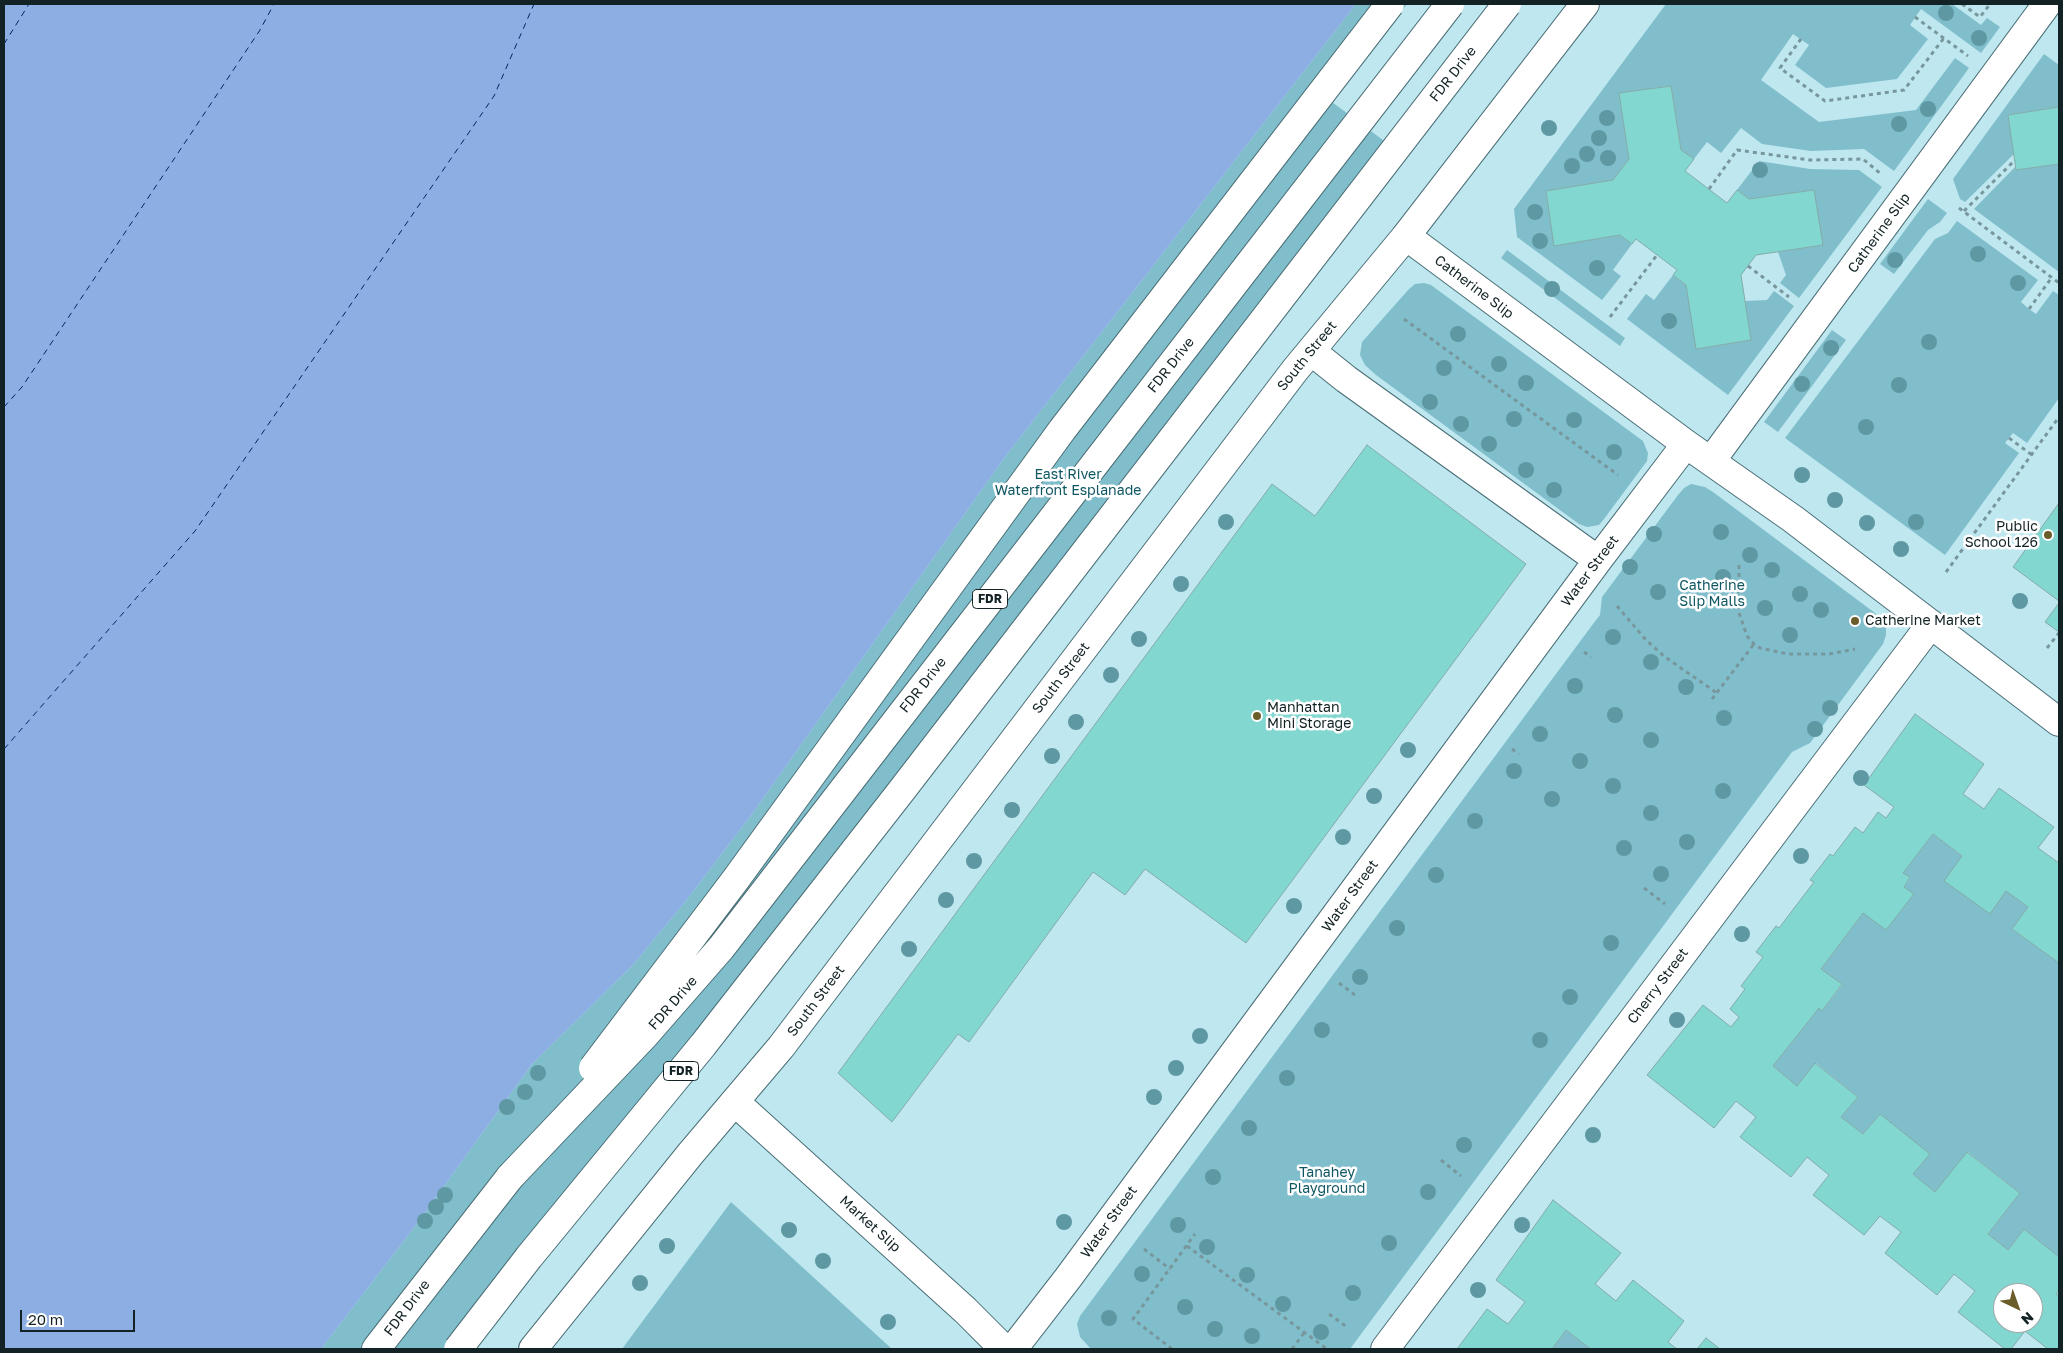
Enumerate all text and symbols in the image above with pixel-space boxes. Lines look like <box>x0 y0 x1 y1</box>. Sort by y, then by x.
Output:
street label: FDR Drive <box>1426 43 1480 105</box>
street label: Catherine Slip <box>1844 190 1914 276</box>
street label: Catherine Slip <box>1431 252 1517 322</box>
street label: South Street <box>1274 318 1340 394</box>
street label: FDR Drive <box>1144 334 1198 396</box>
park label: East River Waterfront Esplanade <box>995 467 1141 500</box>
place label: Public School 126 <box>1965 519 2038 552</box>
marker: Public School 126 <box>2042 529 2054 541</box>
street label: Water Street <box>1558 532 1622 610</box>
park label: Catherine Slip Malls <box>1679 578 1745 610</box>
road number: FDR <box>972 590 1008 608</box>
place label: Catherine Market <box>1865 613 1981 629</box>
marker: Catherine Market <box>1849 615 1861 627</box>
street label: South Street <box>1029 639 1093 717</box>
street label: FDR Drive <box>896 654 950 716</box>
place label: Manhattan Mini Storage <box>1267 700 1351 732</box>
marker: Manhattan Mini Storage <box>1251 710 1263 722</box>
street label: Water Street <box>1318 857 1382 935</box>
street label: Cherry Street <box>1624 945 1692 1027</box>
street label: South Street <box>784 962 848 1040</box>
street label: FDR Drive <box>645 973 701 1033</box>
road number: FDR <box>664 1062 698 1080</box>
park label: Tanahey Playground <box>1289 1165 1365 1198</box>
street label: Water Street <box>1077 1183 1141 1261</box>
street label: Market Slip <box>836 1192 904 1256</box>
street label: FDR Drive <box>380 1277 434 1339</box>
north arrow <box>1993 1283 2043 1333</box>
scale bar <box>22 1300 138 1332</box>
text: N <box>2018 1309 2037 1329</box>
text: 20 m <box>28 1310 63 1328</box>

